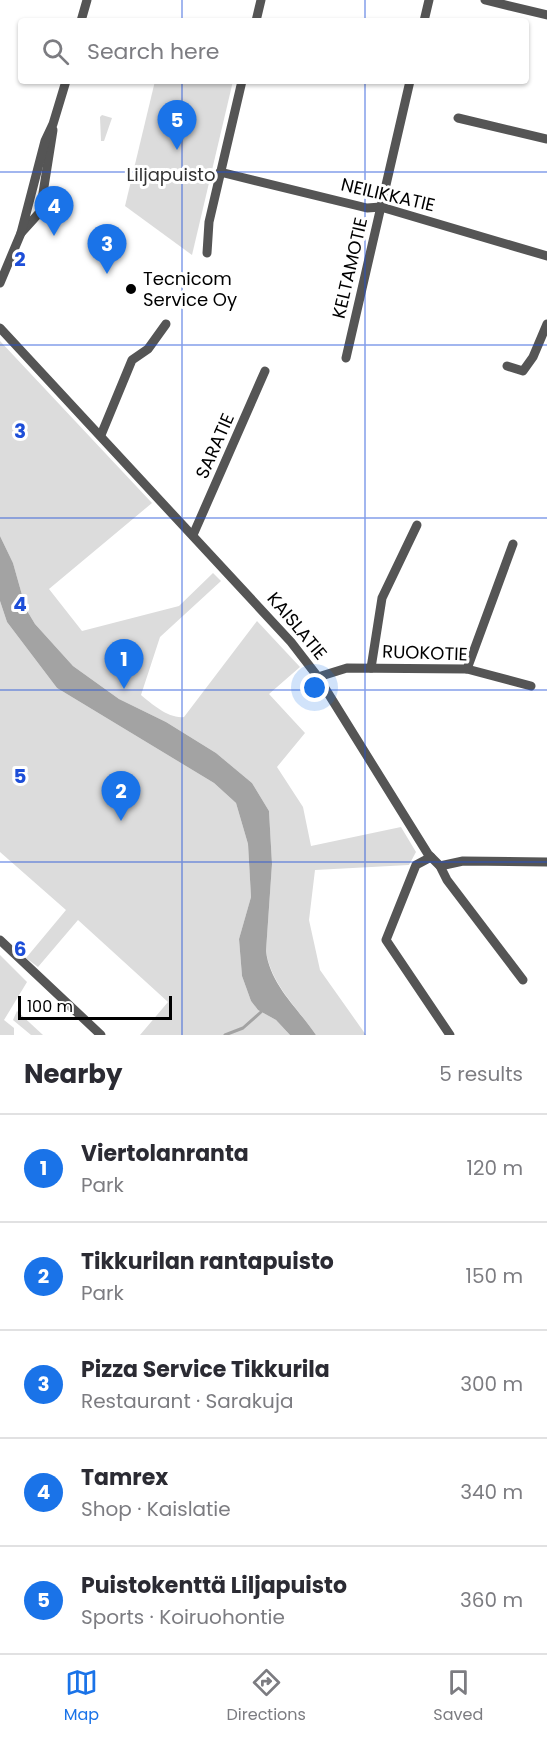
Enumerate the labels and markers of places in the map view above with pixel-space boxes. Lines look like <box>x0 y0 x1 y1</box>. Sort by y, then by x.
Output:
pin: 5 <box>158 100 196 150</box>
pin: 4 <box>34 186 74 236</box>
pin: 3 <box>88 224 126 274</box>
place label: Tecnicom Service Oy <box>143 266 237 312</box>
marker: Tecnicom Service Oy <box>124 282 138 296</box>
pin: 1 <box>104 640 144 689</box>
pin: 2 <box>102 772 140 821</box>

